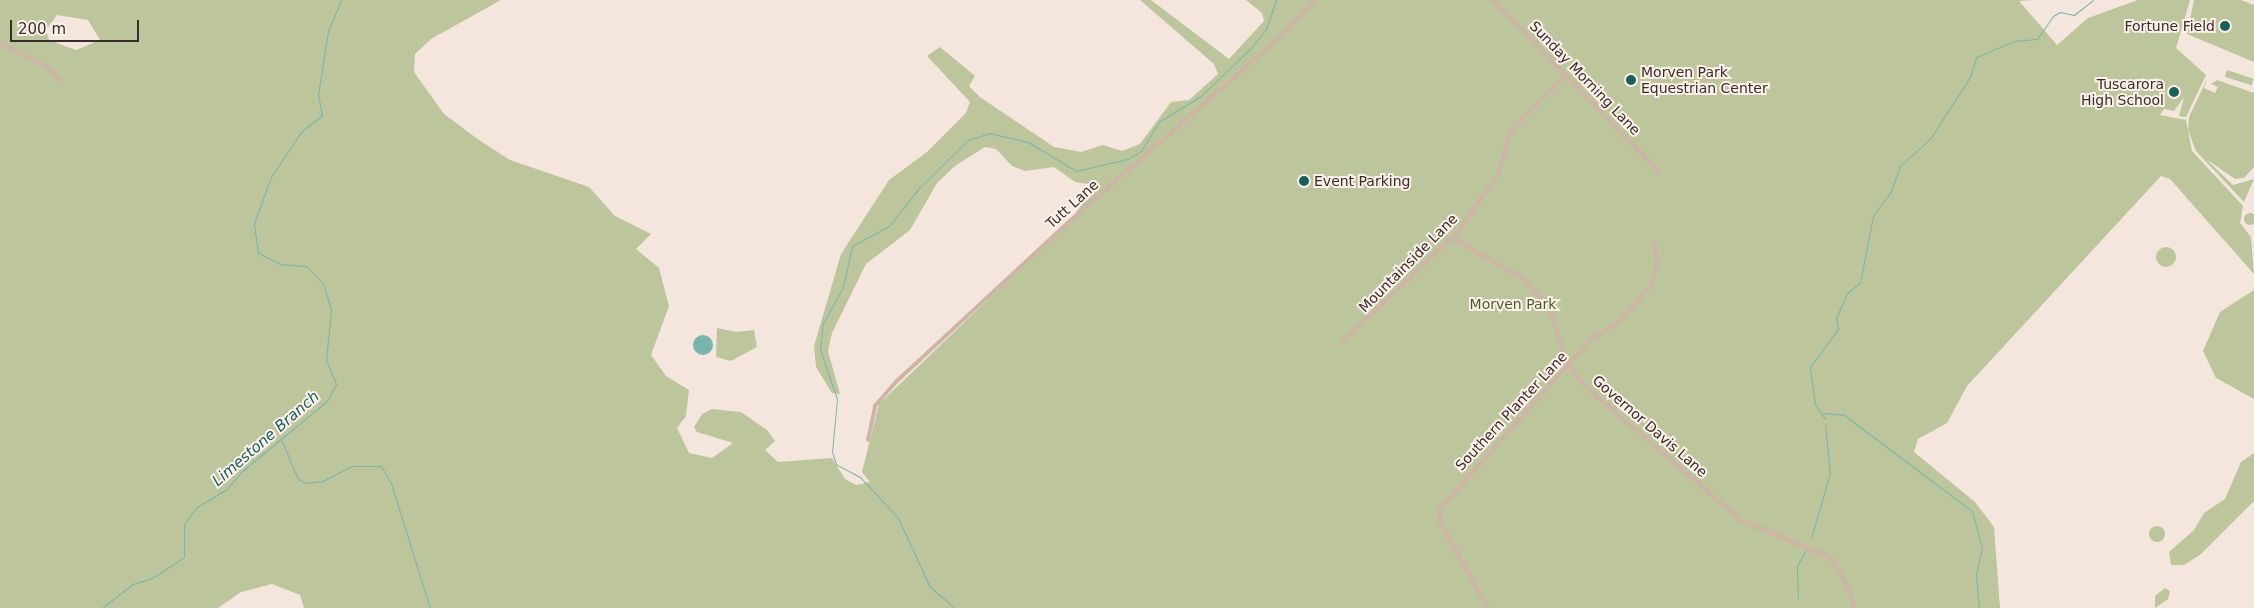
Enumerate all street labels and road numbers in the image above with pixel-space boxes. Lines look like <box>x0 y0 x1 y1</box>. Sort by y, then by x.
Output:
street label: Sunday Morning Lane <box>1526 18 1644 138</box>
street label: Tutt Lane <box>1042 176 1102 232</box>
street label: Mountainside Lane <box>1355 210 1461 316</box>
street label: Southern Planter Lane <box>1452 348 1570 474</box>
street label: Governor Davis Lane <box>1589 372 1711 480</box>

